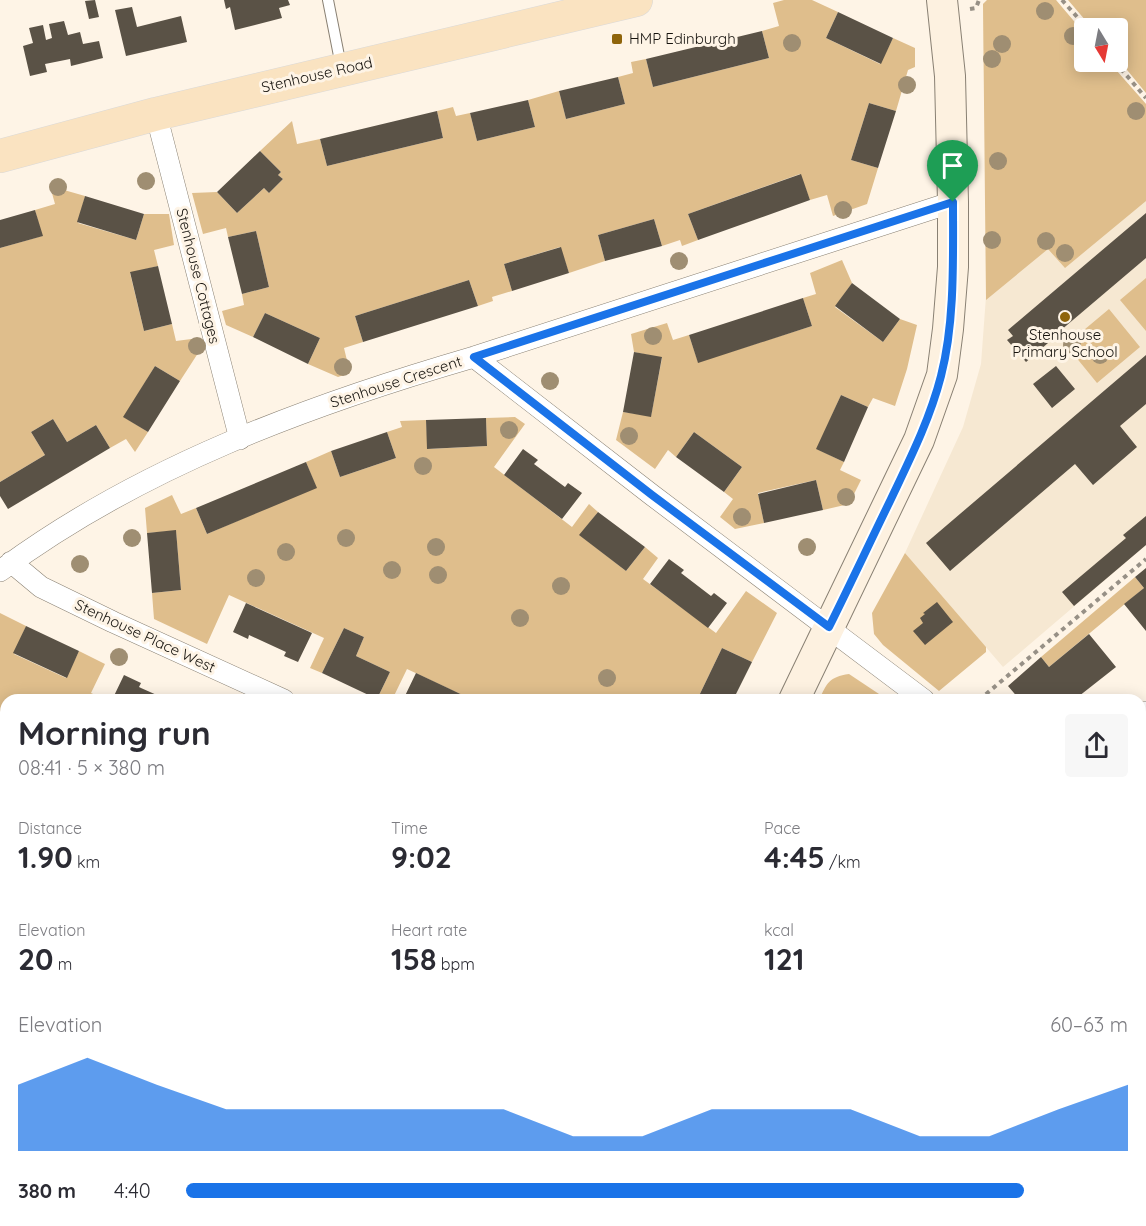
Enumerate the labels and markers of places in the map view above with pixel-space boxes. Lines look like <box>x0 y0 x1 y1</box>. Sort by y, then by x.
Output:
place label: HMP Edinburgh <box>629 29 736 48</box>
marker: HMP Edinburgh <box>610 32 624 46</box>
pin <box>927 140 978 202</box>
marker: Stenhouse Primary School <box>1058 310 1072 324</box>
place label: Stenhouse Primary School <box>1012 325 1118 361</box>

